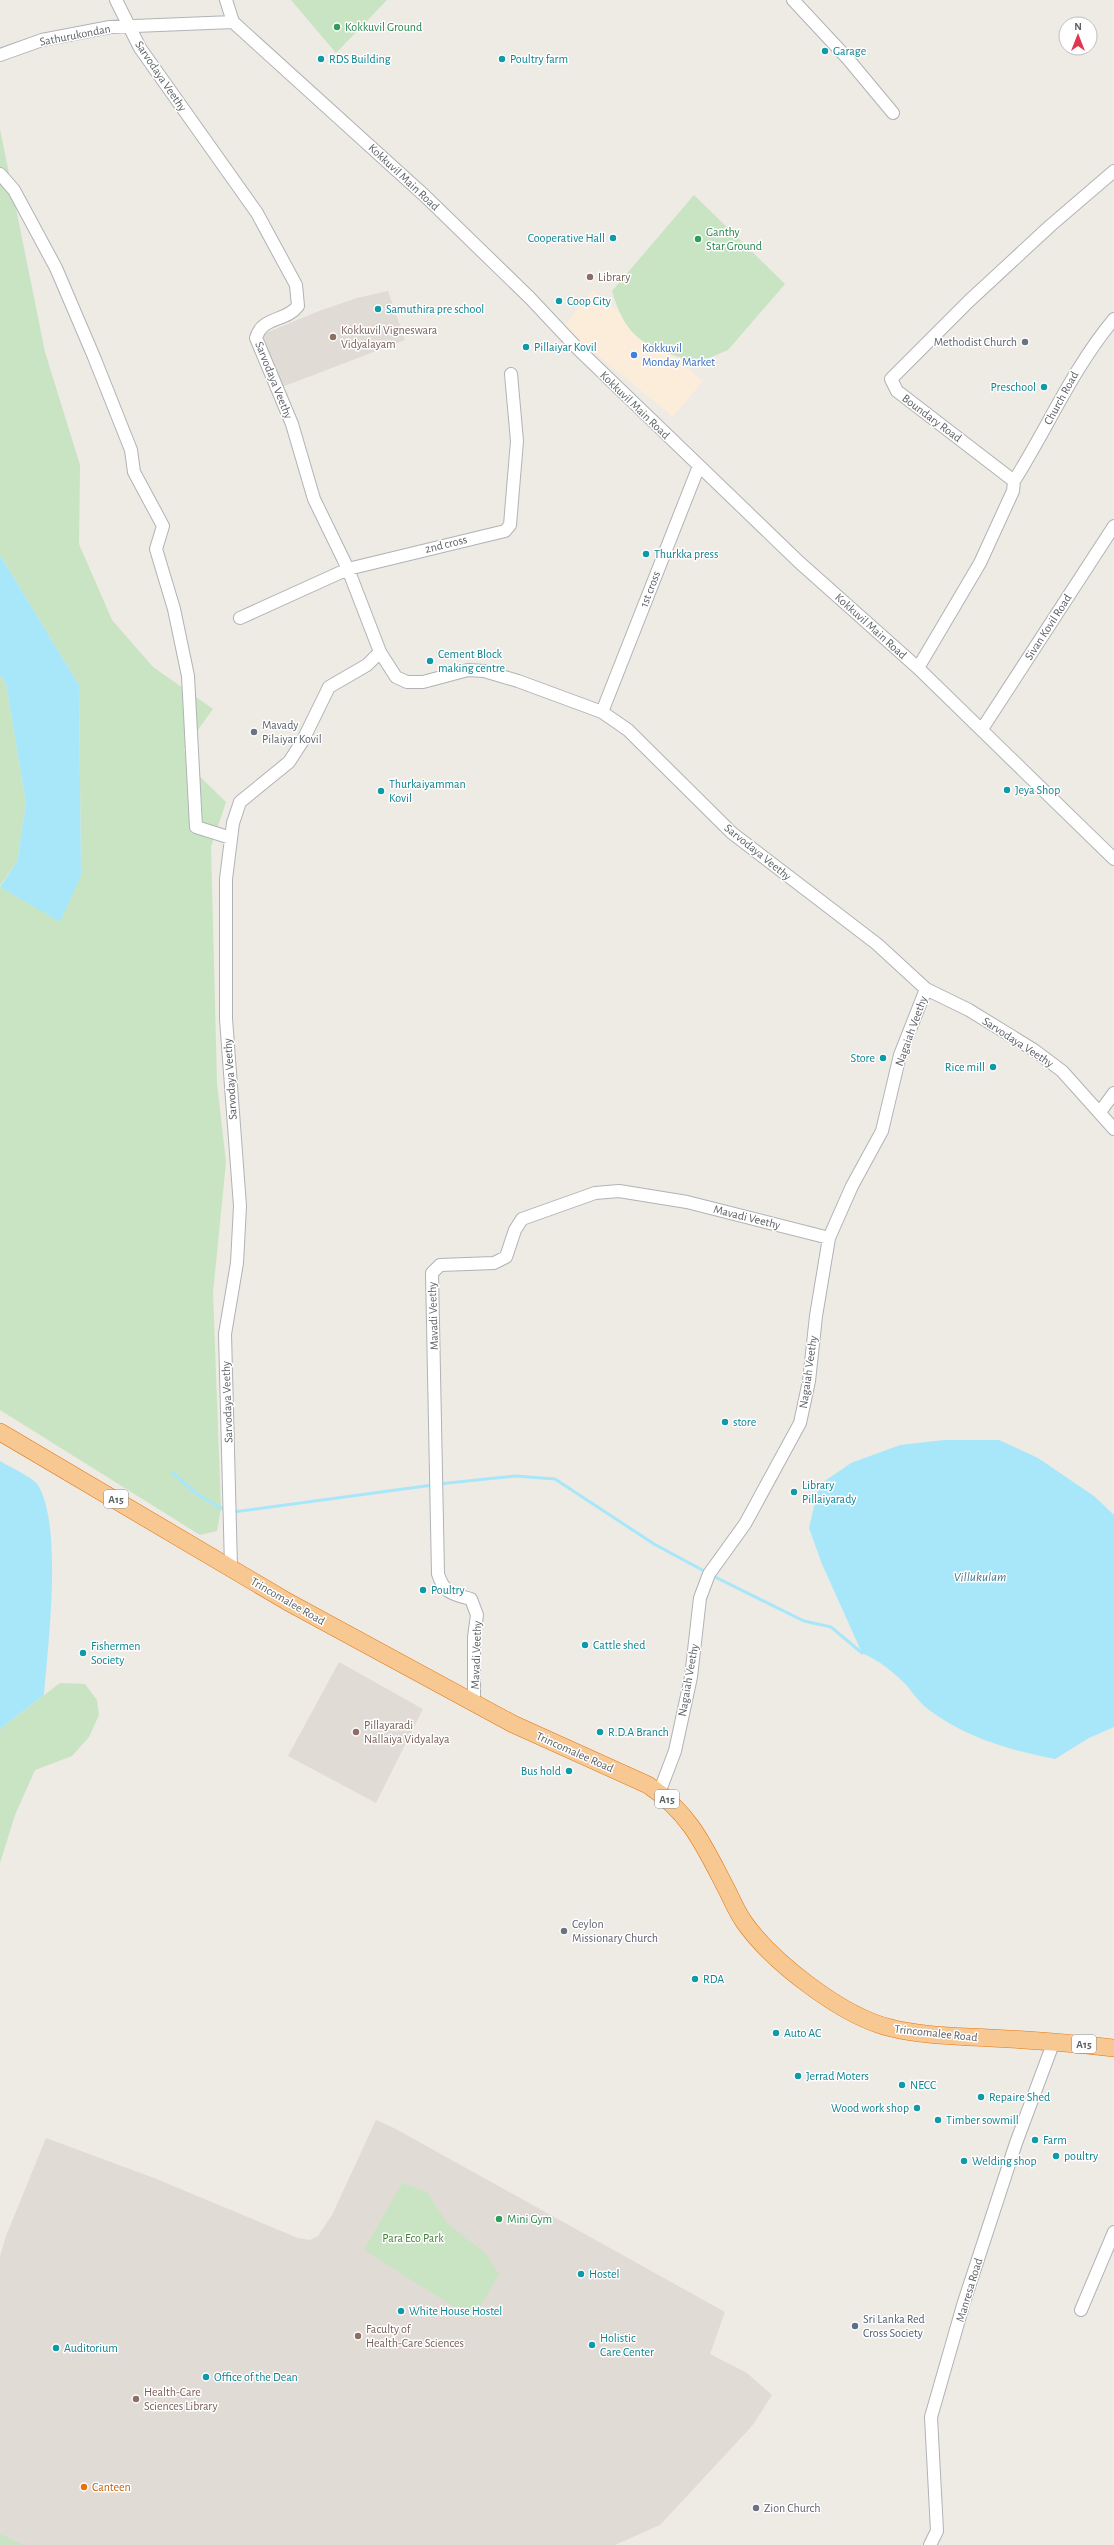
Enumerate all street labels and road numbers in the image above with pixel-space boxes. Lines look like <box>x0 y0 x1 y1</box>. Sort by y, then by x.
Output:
street label: Sathurukondan <box>38 22 112 48</box>
street label: Sarvodaya Veethy <box>132 39 189 114</box>
street label: Kokkuvil Main Road <box>366 141 442 213</box>
street label: Sarvodaya Veethy <box>252 340 295 421</box>
street label: Kokkuvil Main Road <box>598 369 672 441</box>
street label: Church Road <box>1041 369 1081 427</box>
street label: Boundary Road <box>899 392 964 445</box>
street label: 2nd cross <box>424 533 468 555</box>
street label: 1st cross <box>638 569 662 609</box>
street label: Kokkuvil Main Road <box>833 591 909 661</box>
street label: Sivan Kovil Road <box>1022 592 1074 662</box>
street label: Sarvodaya Veethy <box>722 822 794 883</box>
street label: Nagaiah Veethy <box>893 994 930 1068</box>
street label: Sarvodaya Veethy <box>980 1015 1056 1070</box>
street label: Sarvodaya Veethy <box>221 1038 240 1120</box>
street label: Mavadi Veethy <box>712 1203 782 1232</box>
street label: Mavadi Veethy <box>426 1282 441 1350</box>
street label: Nagaiah Veethy <box>797 1335 820 1409</box>
street label: Sarvodaya Veethy <box>220 1361 235 1443</box>
road number: A15 <box>104 1490 128 1508</box>
street label: Trincomalee Road <box>249 1575 327 1627</box>
street label: Mavadi Veethy <box>469 1621 484 1689</box>
street label: Nagaiah Veethy <box>676 1643 701 1717</box>
street label: Trincomalee Road <box>534 1730 616 1774</box>
road number: A15 <box>655 1790 679 1808</box>
street label: Trincomalee Road <box>894 2023 978 2043</box>
road number: A15 <box>1072 2035 1096 2053</box>
street label: Manresa Road <box>954 2257 984 2323</box>

